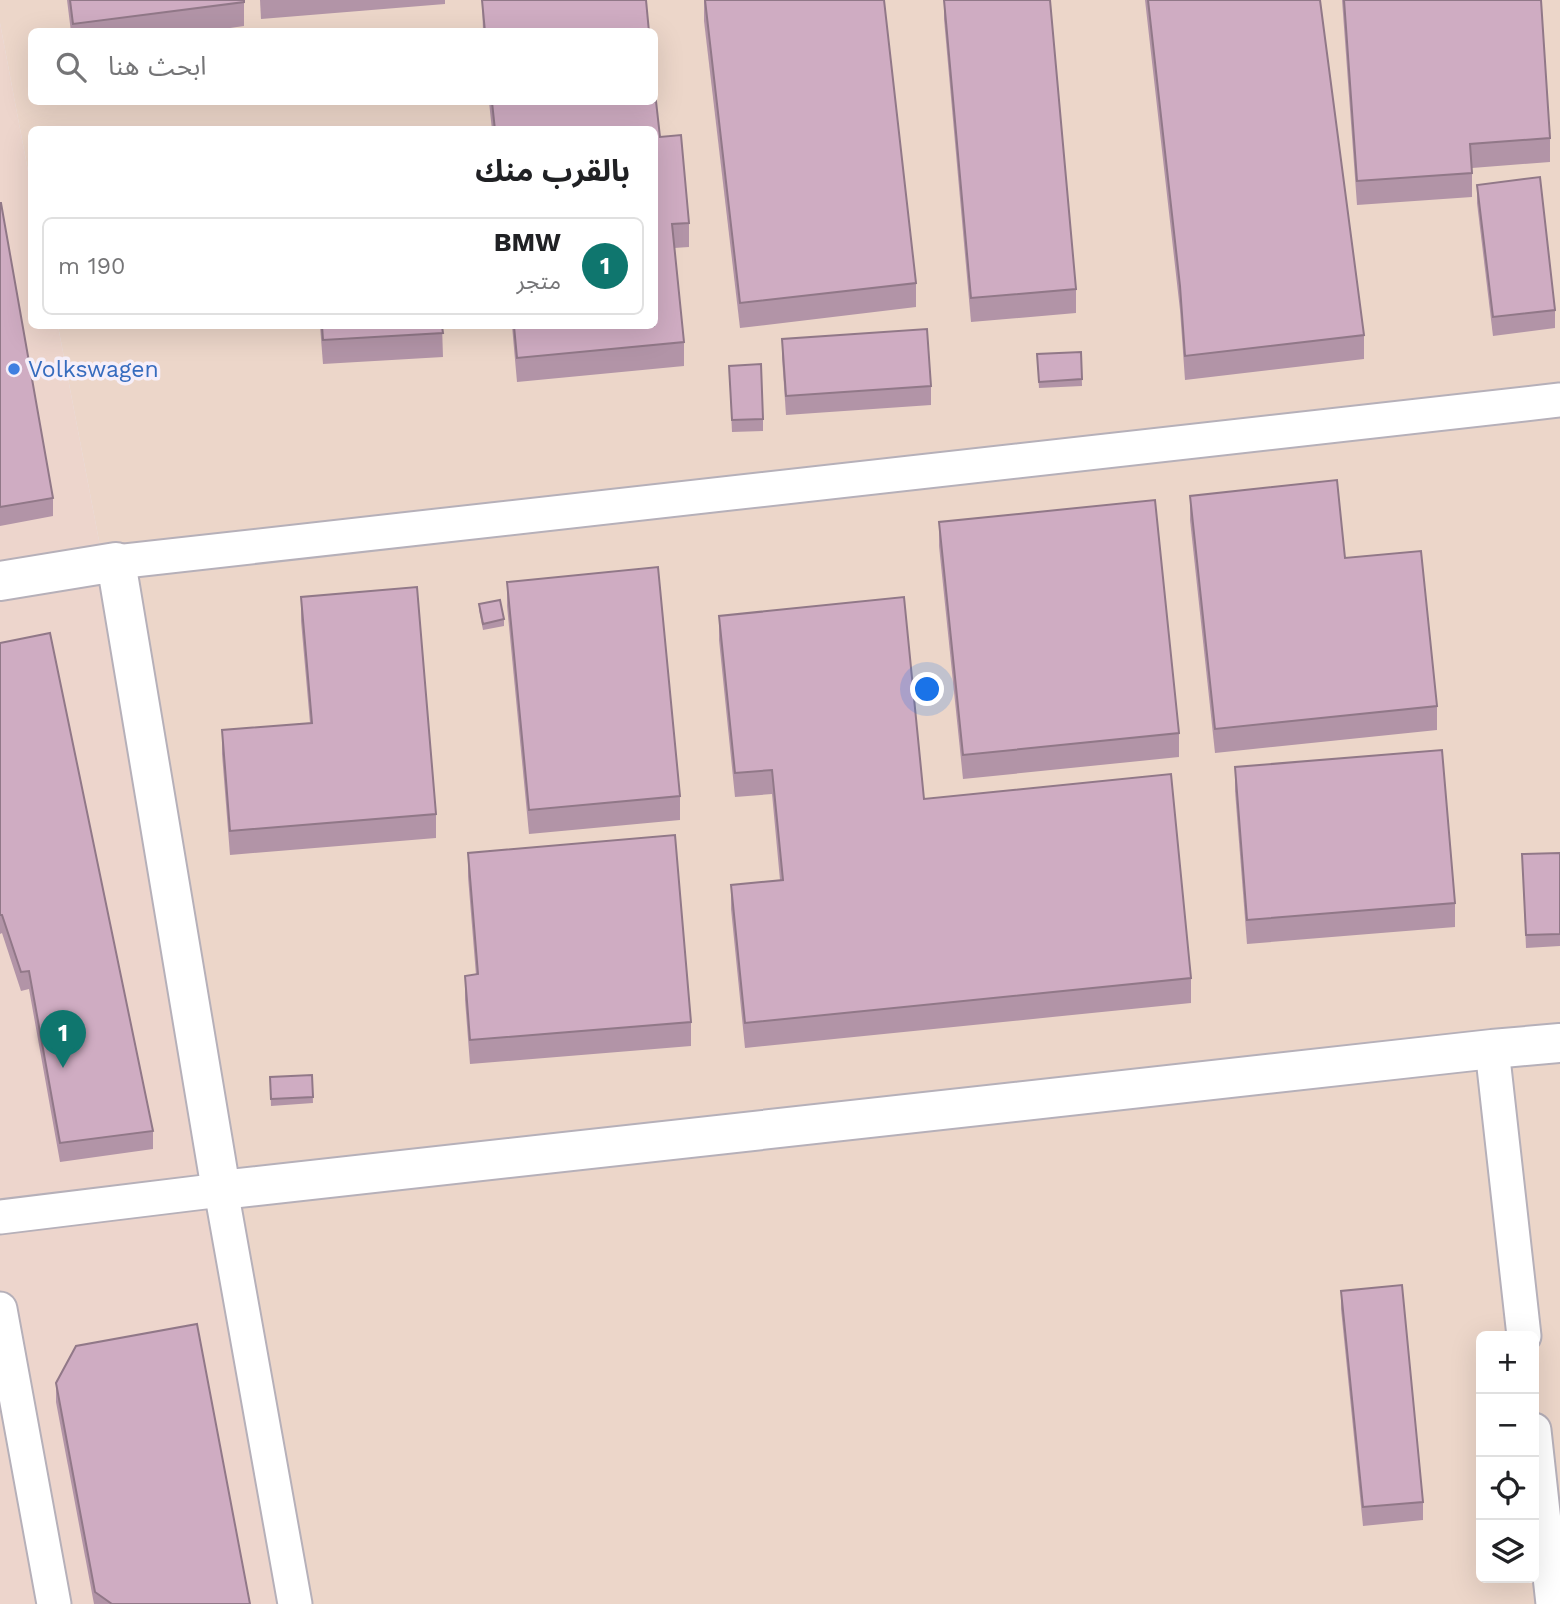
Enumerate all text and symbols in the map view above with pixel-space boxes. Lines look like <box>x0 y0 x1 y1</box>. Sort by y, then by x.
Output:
search box <box>28 28 658 105</box>
icon: search <box>52 48 90 86</box>
text: ابحث هنا <box>108 51 206 81</box>
text: بالقرب منك <box>475 153 630 188</box>
text: BMW <box>494 227 561 257</box>
text: 190 m <box>58 253 125 280</box>
text: 1 <box>600 253 610 280</box>
text: متجر <box>517 268 561 295</box>
place label: Volkswagen <box>28 356 159 383</box>
marker: Volkswagen <box>6 361 22 377</box>
your location <box>910 672 944 706</box>
pin: 1 <box>40 1010 86 1068</box>
map controls <box>1476 1331 1539 1583</box>
button: + <box>1476 1331 1539 1394</box>
button: − <box>1476 1394 1539 1457</box>
button: locate <box>1476 1457 1539 1520</box>
button: layers <box>1476 1520 1539 1583</box>

